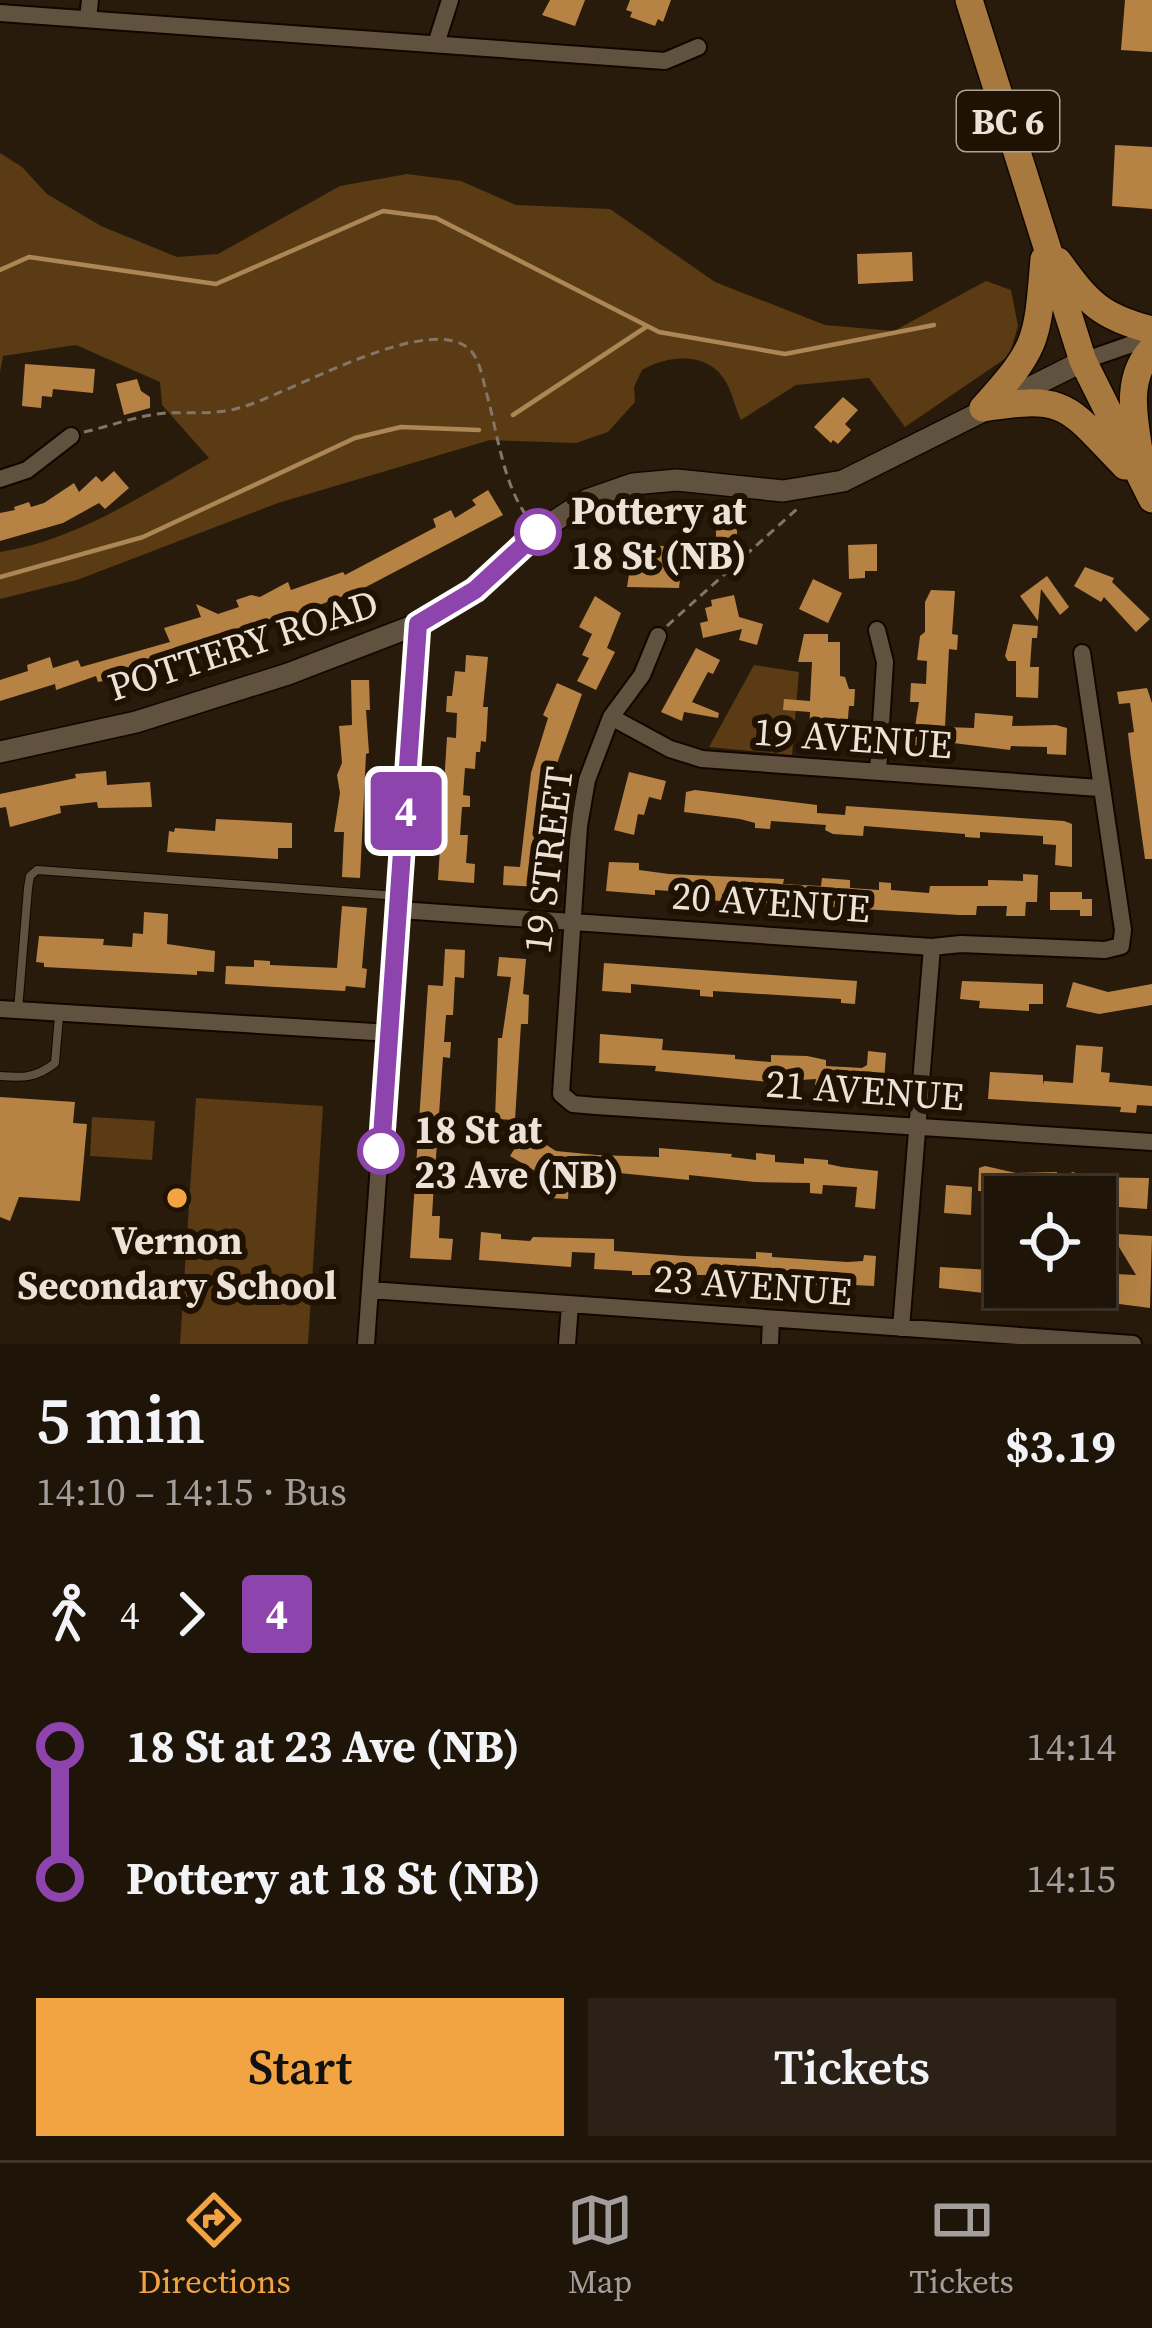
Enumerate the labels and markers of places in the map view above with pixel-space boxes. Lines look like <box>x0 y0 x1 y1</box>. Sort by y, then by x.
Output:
place label: Pottery at 18 St (NB) <box>571 484 748 582</box>
marker: Pottery at 18 St (NB) <box>516 510 560 554</box>
place label: 18 St at 23 Ave (NB) <box>414 1103 619 1201</box>
marker: 18 St at 23 Ave (NB) <box>359 1129 403 1173</box>
marker: Vernon Secondary School <box>164 1185 190 1211</box>
place label: Vernon Secondary School <box>17 1214 337 1312</box>

